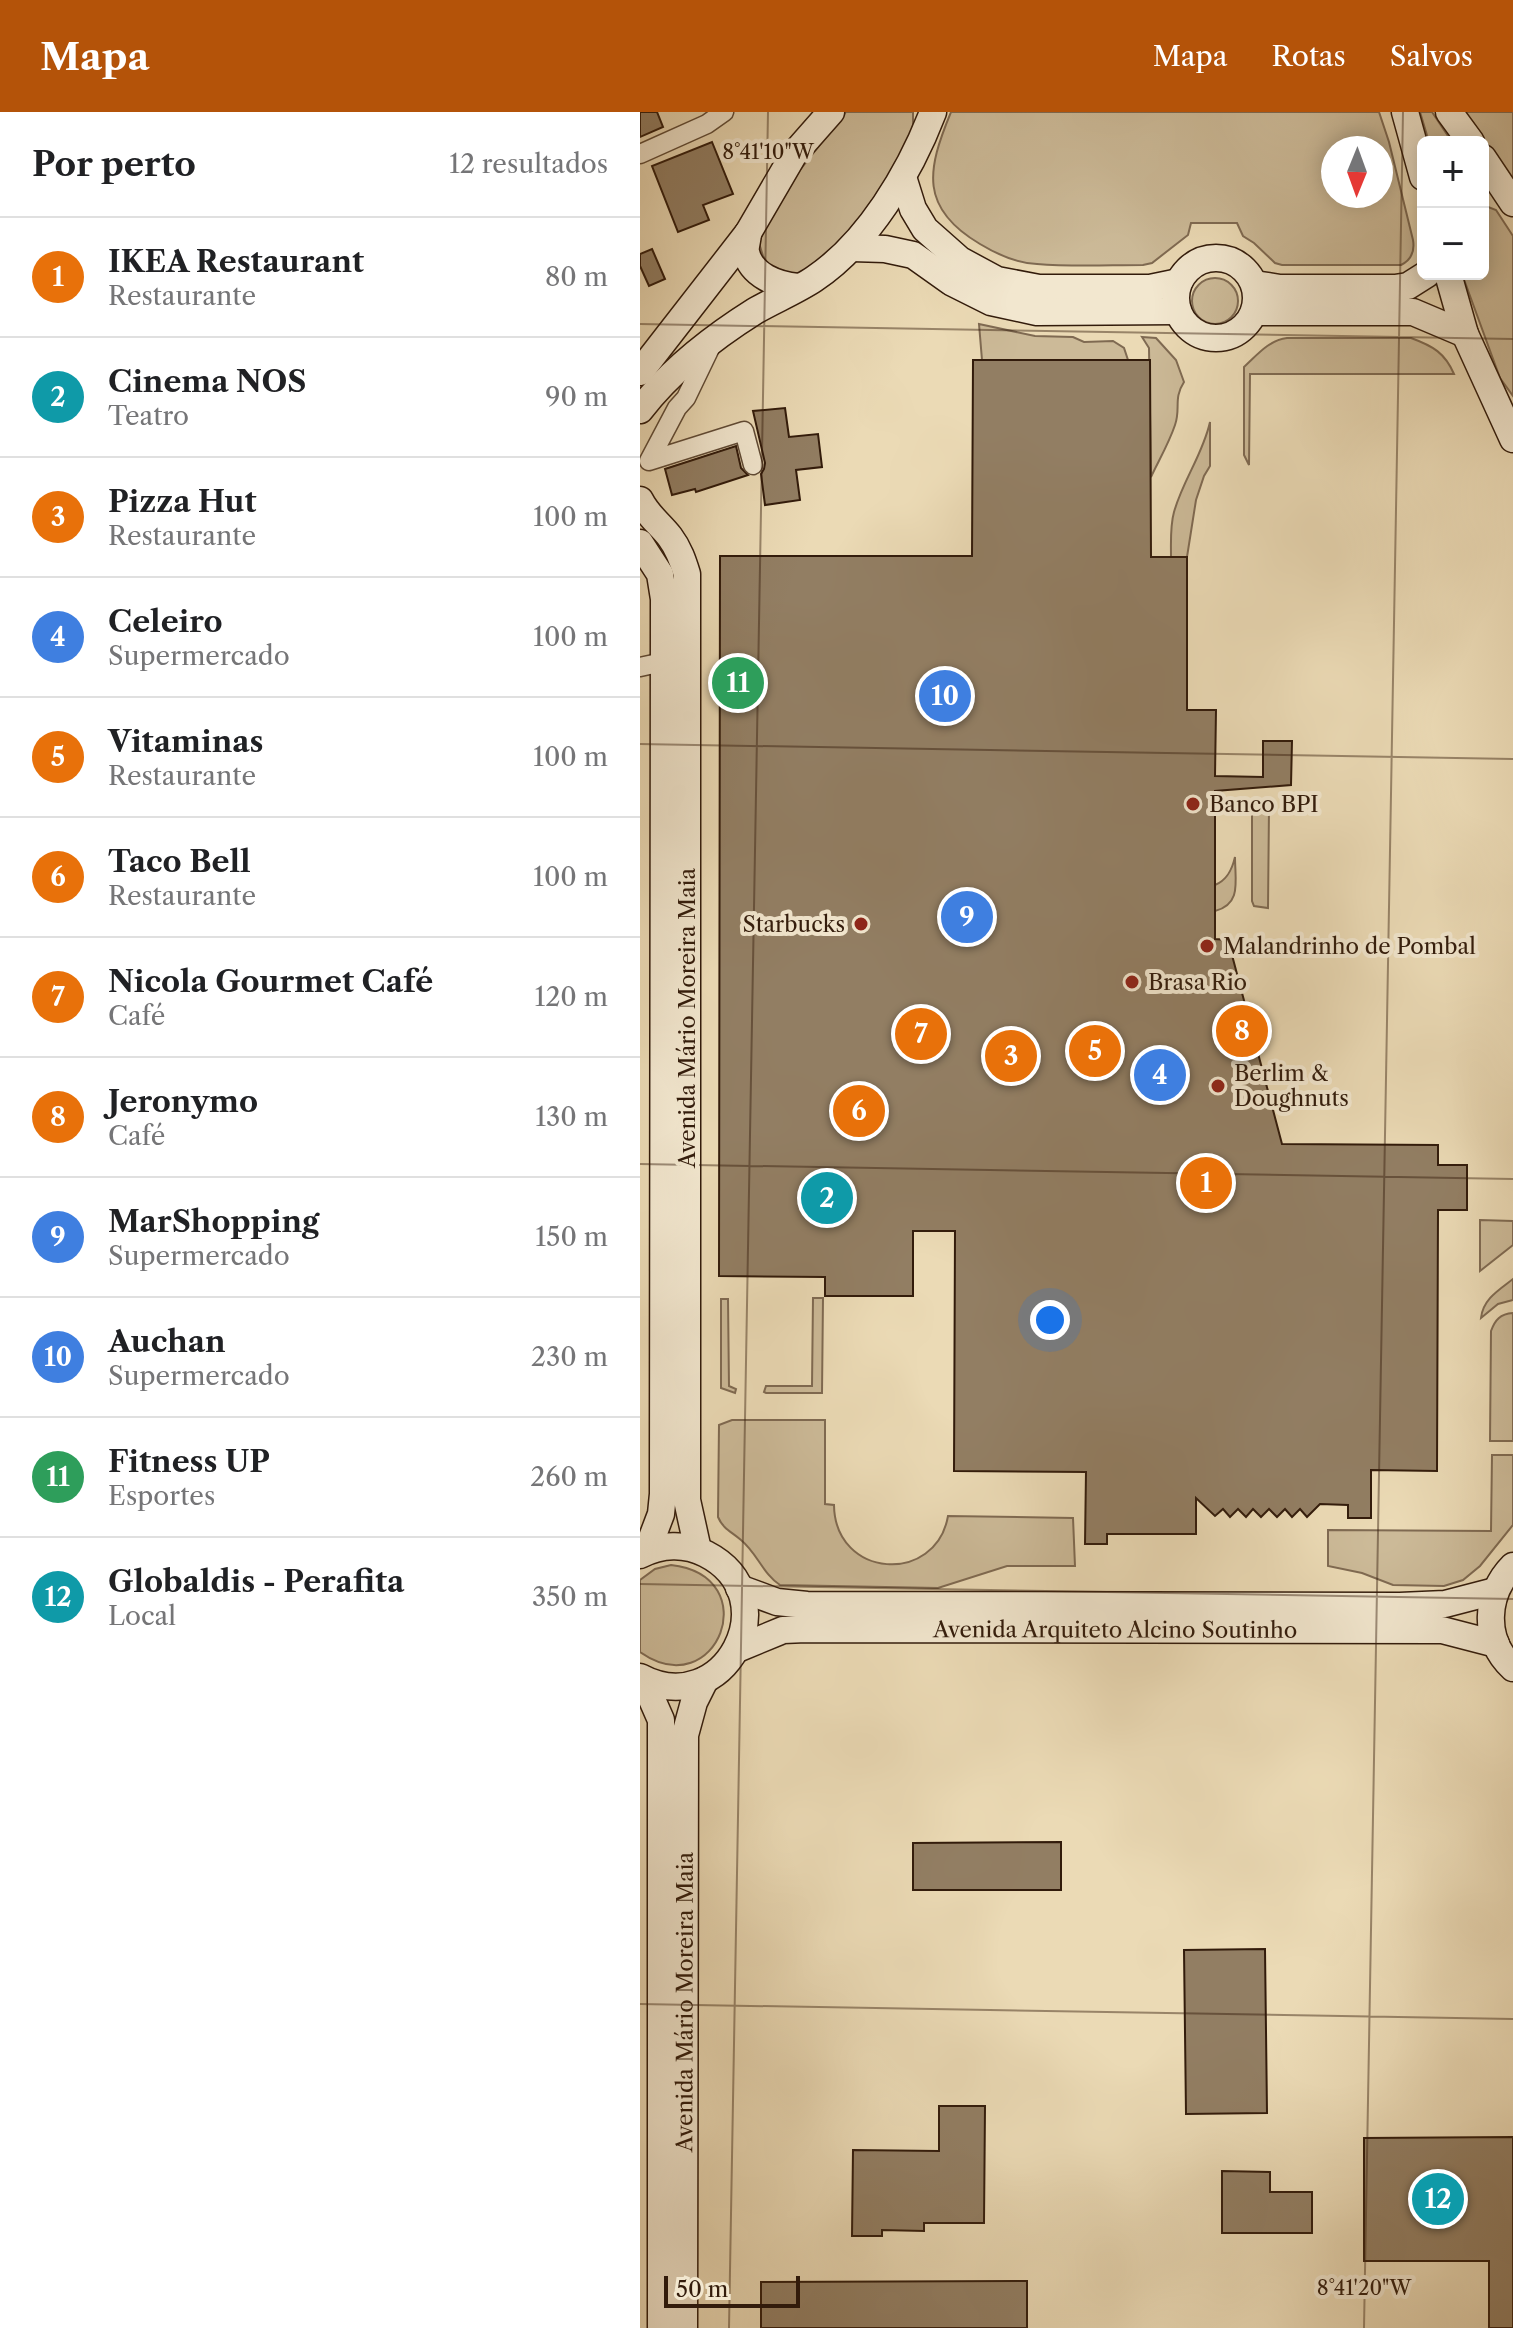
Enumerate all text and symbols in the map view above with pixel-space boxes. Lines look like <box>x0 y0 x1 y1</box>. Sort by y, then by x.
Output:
text: Mapa <box>40 33 150 80</box>
text: Mapa <box>1153 39 1228 73</box>
text: Rotas <box>1272 39 1346 73</box>
text: Salvos <box>1390 39 1473 73</box>
north arrow <box>1321 136 1393 208</box>
map controls <box>1417 136 1489 280</box>
button: + <box>1417 136 1489 208</box>
text: 8°41'10"W <box>722 140 815 164</box>
text: Por perto <box>32 143 196 185</box>
text: 12 resultados <box>449 148 608 180</box>
button: − <box>1417 208 1489 280</box>
text: IKEA Restaurant <box>108 243 364 280</box>
text: 1 <box>52 261 64 293</box>
text: 80 m <box>545 261 608 293</box>
text: Restaurante <box>108 280 256 312</box>
text: Cinema NOS <box>108 363 307 400</box>
text: 2 <box>50 381 66 413</box>
text: 90 m <box>545 381 608 413</box>
text: Teatro <box>108 400 189 432</box>
text: Pizza Hut <box>108 483 256 520</box>
text: 3 <box>51 501 65 533</box>
text: 100 m <box>533 501 608 533</box>
text: Restaurante <box>108 520 256 552</box>
text: Celeiro <box>108 603 223 640</box>
text: 4 <box>50 621 66 653</box>
text: 100 m <box>533 621 608 653</box>
text: Supermercado <box>108 640 290 672</box>
pin: 11 <box>712 653 764 713</box>
pin: 10 <box>919 666 971 726</box>
text: Vitaminas <box>108 723 264 760</box>
text: 5 <box>51 741 65 773</box>
text: 100 m <box>533 741 608 773</box>
text: Restaurante <box>108 760 256 792</box>
place label: Banco BPI <box>1209 791 1319 818</box>
marker: Banco BPI <box>1184 795 1202 813</box>
text: Taco Bell <box>108 843 251 880</box>
text: 6 <box>50 861 66 893</box>
text: 100 m <box>533 861 608 893</box>
street label: Avenida Mário Moreira Maia <box>674 868 701 1169</box>
text: Restaurante <box>108 880 256 912</box>
pin: 9 <box>941 887 993 947</box>
place label: Starbucks <box>743 911 845 938</box>
marker: Starbucks <box>852 915 870 933</box>
place label: Malandrinho de Pombal <box>1223 933 1476 960</box>
marker: Malandrinho de Pombal <box>1198 937 1216 955</box>
text: Nicola Gourmet Café <box>108 963 433 1000</box>
place label: Brasa Rio <box>1148 969 1247 996</box>
marker: Brasa Rio <box>1123 973 1141 991</box>
text: 7 <box>51 981 65 1013</box>
text: 120 m <box>534 981 608 1013</box>
text: Café <box>108 1000 165 1032</box>
pin: 8 <box>1216 1001 1268 1061</box>
pin: 7 <box>895 1004 947 1064</box>
pin: 5 <box>1069 1021 1121 1081</box>
pin: 3 <box>985 1026 1037 1086</box>
pin: 4 <box>1134 1045 1186 1105</box>
place label: Berlim & Doughnuts <box>1234 1060 1349 1112</box>
marker: Berlim & Doughnuts <box>1209 1077 1227 1095</box>
pin: 6 <box>833 1081 885 1141</box>
text: Jeronymo <box>108 1083 258 1120</box>
text: 8 <box>50 1101 66 1133</box>
text: 130 m <box>535 1101 608 1133</box>
text: Café <box>108 1120 165 1152</box>
pin: 1 <box>1180 1153 1232 1213</box>
pin: 2 <box>801 1168 853 1228</box>
text: MarShopping <box>108 1203 319 1240</box>
text: 9 <box>50 1221 66 1253</box>
text: 150 m <box>535 1221 608 1253</box>
text: Supermercado <box>108 1240 290 1272</box>
your location <box>1030 1300 1070 1340</box>
text: Auchan <box>108 1323 226 1360</box>
text: 10 <box>44 1341 72 1373</box>
text: 230 m <box>531 1341 608 1373</box>
text: Supermercado <box>108 1360 290 1392</box>
text: Fitness UP <box>108 1443 270 1480</box>
text: 11 <box>46 1461 70 1493</box>
text: 260 m <box>530 1461 608 1493</box>
text: Esportes <box>108 1480 215 1512</box>
text: Globaldis - Perafita <box>108 1563 405 1600</box>
text: 12 <box>44 1581 72 1613</box>
text: 350 m <box>532 1581 608 1613</box>
text: Local <box>108 1600 176 1632</box>
street label: Avenida Arquiteto Alcino Soutinho <box>932 1616 1297 1643</box>
street label: Avenida Mário Moreira Maia <box>671 1851 698 2153</box>
pin: 12 <box>1412 2169 1464 2229</box>
scale bar <box>664 2272 800 2308</box>
text: 50 m <box>676 2276 728 2303</box>
text: 8°41'20"W <box>1317 2276 1412 2300</box>

